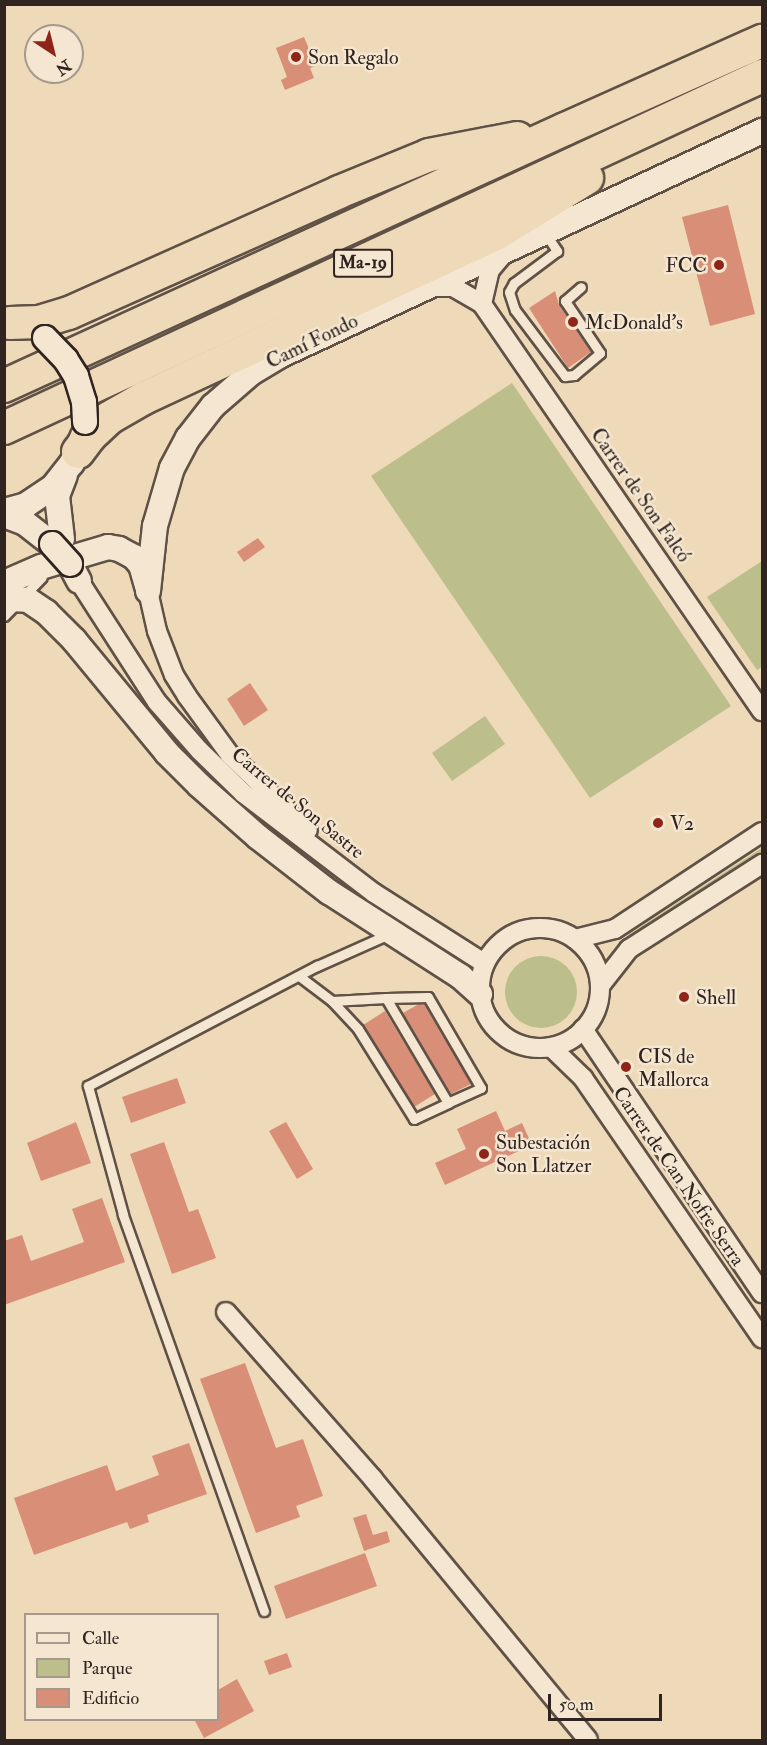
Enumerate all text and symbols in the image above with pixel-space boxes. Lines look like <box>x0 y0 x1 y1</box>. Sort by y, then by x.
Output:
north arrow <box>24 24 84 84</box>
place label: Son Regalo <box>308 45 399 69</box>
marker: Son Regalo <box>289 50 303 64</box>
text: N <box>52 55 75 79</box>
road number: Ma-19 <box>333 248 393 278</box>
place label: FCC <box>665 253 707 277</box>
marker: FCC <box>712 258 726 272</box>
street label: Camí Fondo <box>262 308 362 374</box>
place label: McDonald's <box>585 310 683 334</box>
marker: McDonald's <box>566 315 580 329</box>
street label: Carrer de Son Falcó <box>586 423 696 567</box>
street label: Carrer de Son Sastre <box>227 742 369 864</box>
place label: V2 <box>670 811 694 835</box>
marker: V2 <box>651 816 665 830</box>
place label: Shell <box>696 985 736 1009</box>
marker: Shell <box>677 990 691 1004</box>
place label: CIS de Mallorca <box>638 1044 709 1091</box>
marker: CIS de Mallorca <box>619 1060 633 1074</box>
street label: Carrer de Can Nofre Serra <box>608 1082 750 1270</box>
place label: Subestación Son Llatzer <box>496 1130 591 1177</box>
marker: Subestación Son Llatzer <box>477 1147 491 1161</box>
legend <box>24 1613 219 1721</box>
text: Calle <box>82 1627 119 1650</box>
text: Parque <box>82 1657 132 1680</box>
scale bar <box>551 1682 665 1720</box>
text: Edificio <box>82 1687 139 1710</box>
text: 50 m <box>559 1693 594 1716</box>

